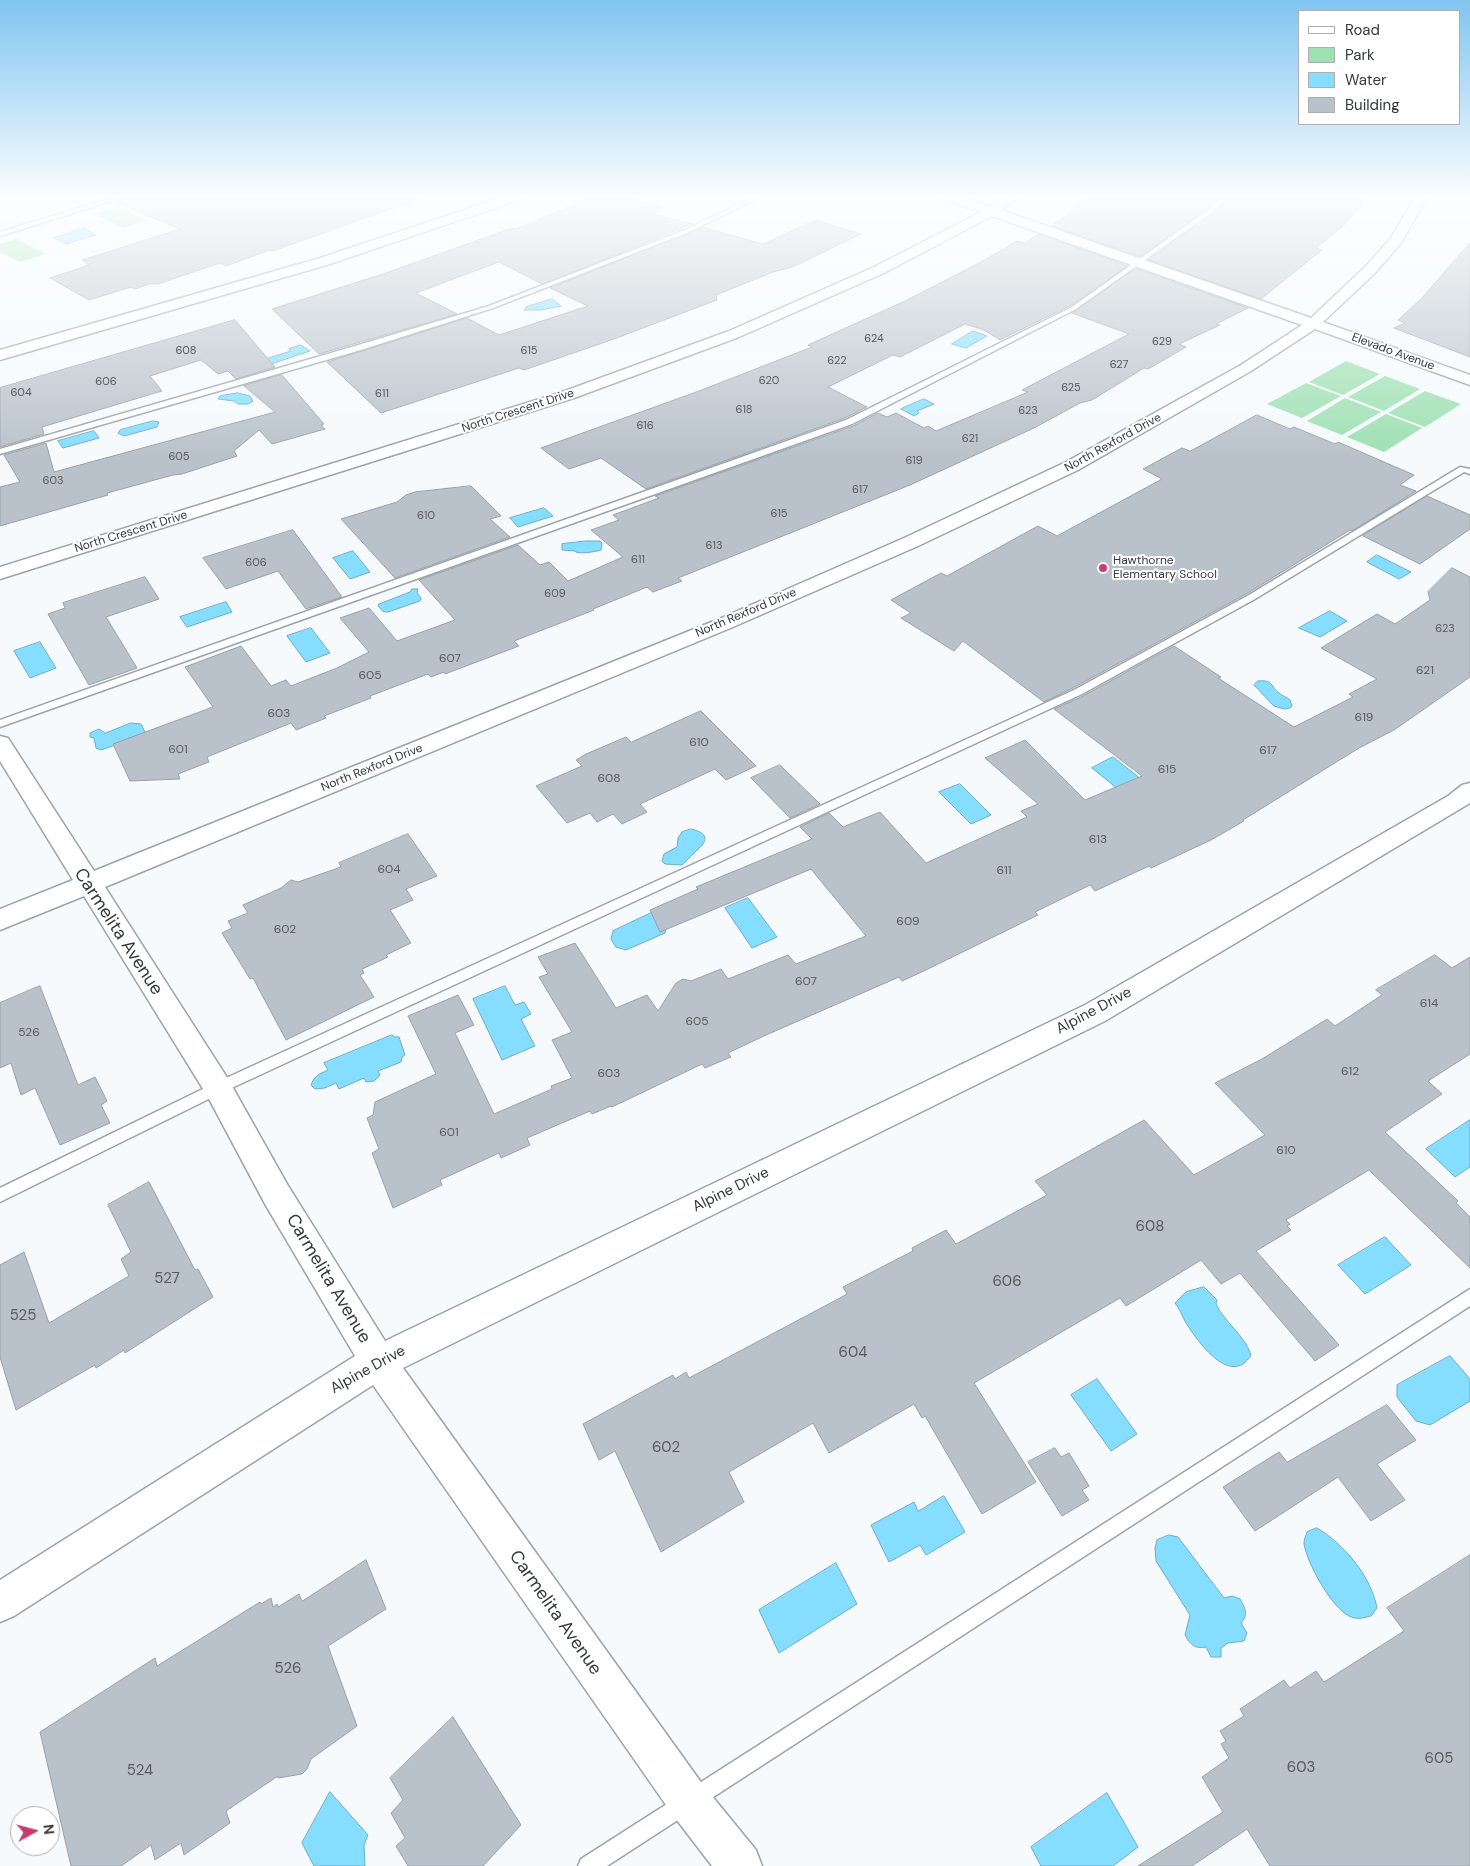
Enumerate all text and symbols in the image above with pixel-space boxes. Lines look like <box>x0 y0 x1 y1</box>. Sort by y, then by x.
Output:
legend <box>1298 10 1460 125</box>
text: Road <box>1345 20 1380 40</box>
text: Park <box>1345 45 1375 65</box>
text: Water <box>1345 70 1386 90</box>
text: Building <box>1345 95 1400 115</box>
street label: Elevado Avenue <box>1350 330 1436 374</box>
house number: 624 <box>864 332 884 346</box>
house number: 629 <box>1152 335 1172 349</box>
house number: 608 <box>175 344 197 358</box>
house number: 615 <box>520 344 538 358</box>
house number: 622 <box>827 354 847 368</box>
house number: 627 <box>1110 358 1128 372</box>
house number: 620 <box>759 374 779 388</box>
house number: 606 <box>95 375 117 389</box>
house number: 625 <box>1061 381 1081 395</box>
house number: 604 <box>10 386 32 400</box>
street label: North Crescent Drive <box>460 386 576 436</box>
house number: 611 <box>375 387 389 401</box>
house number: 618 <box>735 403 753 417</box>
house number: 623 <box>1018 404 1038 418</box>
street label: North Rexford Drive <box>1062 410 1164 476</box>
house number: 616 <box>636 419 654 433</box>
house number: 621 <box>962 432 978 446</box>
house number: 605 <box>168 450 190 464</box>
house number: 619 <box>905 454 923 468</box>
house number: 603 <box>43 474 63 488</box>
house number: 617 <box>852 483 868 497</box>
house number: 615 <box>770 507 788 521</box>
street label: North Crescent Drive <box>73 508 189 556</box>
house number: 610 <box>417 509 435 523</box>
house number: 613 <box>706 539 722 553</box>
house number: 611 <box>631 553 645 567</box>
place label: Hawthorne Elementary School <box>1113 554 1217 582</box>
house number: 606 <box>245 556 267 570</box>
marker: Hawthorne Elementary School <box>1097 562 1109 574</box>
street label: North Rexford Drive <box>693 585 799 641</box>
house number: 609 <box>544 587 566 601</box>
house number: 623 <box>1435 622 1455 636</box>
house number: 607 <box>439 652 461 666</box>
house number: 621 <box>1416 664 1434 678</box>
house number: 605 <box>358 669 382 683</box>
house number: 603 <box>268 707 290 721</box>
house number: 619 <box>1355 711 1373 725</box>
house number: 610 <box>689 736 709 750</box>
street label: North Rexford Drive <box>319 741 425 795</box>
house number: 601 <box>168 743 188 757</box>
house number: 617 <box>1259 744 1277 758</box>
house number: 615 <box>1158 763 1176 777</box>
house number: 608 <box>597 772 621 786</box>
house number: 613 <box>1089 833 1107 847</box>
house number: 604 <box>377 863 401 877</box>
house number: 611 <box>996 864 1012 878</box>
street label: Carmelita Avenue <box>69 865 167 999</box>
house number: 609 <box>896 915 920 929</box>
house number: 602 <box>274 923 296 937</box>
house number: 607 <box>795 975 817 989</box>
street label: Alpine Drive <box>1053 984 1135 1038</box>
house number: 614 <box>1420 997 1438 1011</box>
house number: 605 <box>685 1015 709 1029</box>
house number: 526 <box>18 1026 40 1040</box>
house number: 612 <box>1341 1065 1359 1079</box>
house number: 603 <box>598 1067 620 1081</box>
house number: 601 <box>439 1126 459 1140</box>
house number: 610 <box>1276 1144 1296 1158</box>
street label: Alpine Drive <box>690 1164 772 1216</box>
street label: Carmelita Avenue <box>281 1211 375 1347</box>
house number: 608 <box>1136 1218 1164 1236</box>
house number: 527 <box>154 1270 180 1288</box>
house number: 606 <box>992 1273 1022 1291</box>
house number: 525 <box>10 1307 36 1325</box>
street label: Alpine Drive <box>327 1342 409 1398</box>
house number: 604 <box>839 1344 867 1362</box>
house number: 602 <box>652 1439 680 1457</box>
street label: Carmelita Avenue <box>504 1547 606 1679</box>
house number: 526 <box>275 1660 301 1678</box>
house number: 605 <box>1425 1750 1453 1768</box>
house number: 603 <box>1287 1759 1315 1777</box>
house number: 524 <box>127 1762 153 1780</box>
north arrow <box>10 1806 60 1856</box>
text: N <box>39 1823 58 1835</box>

